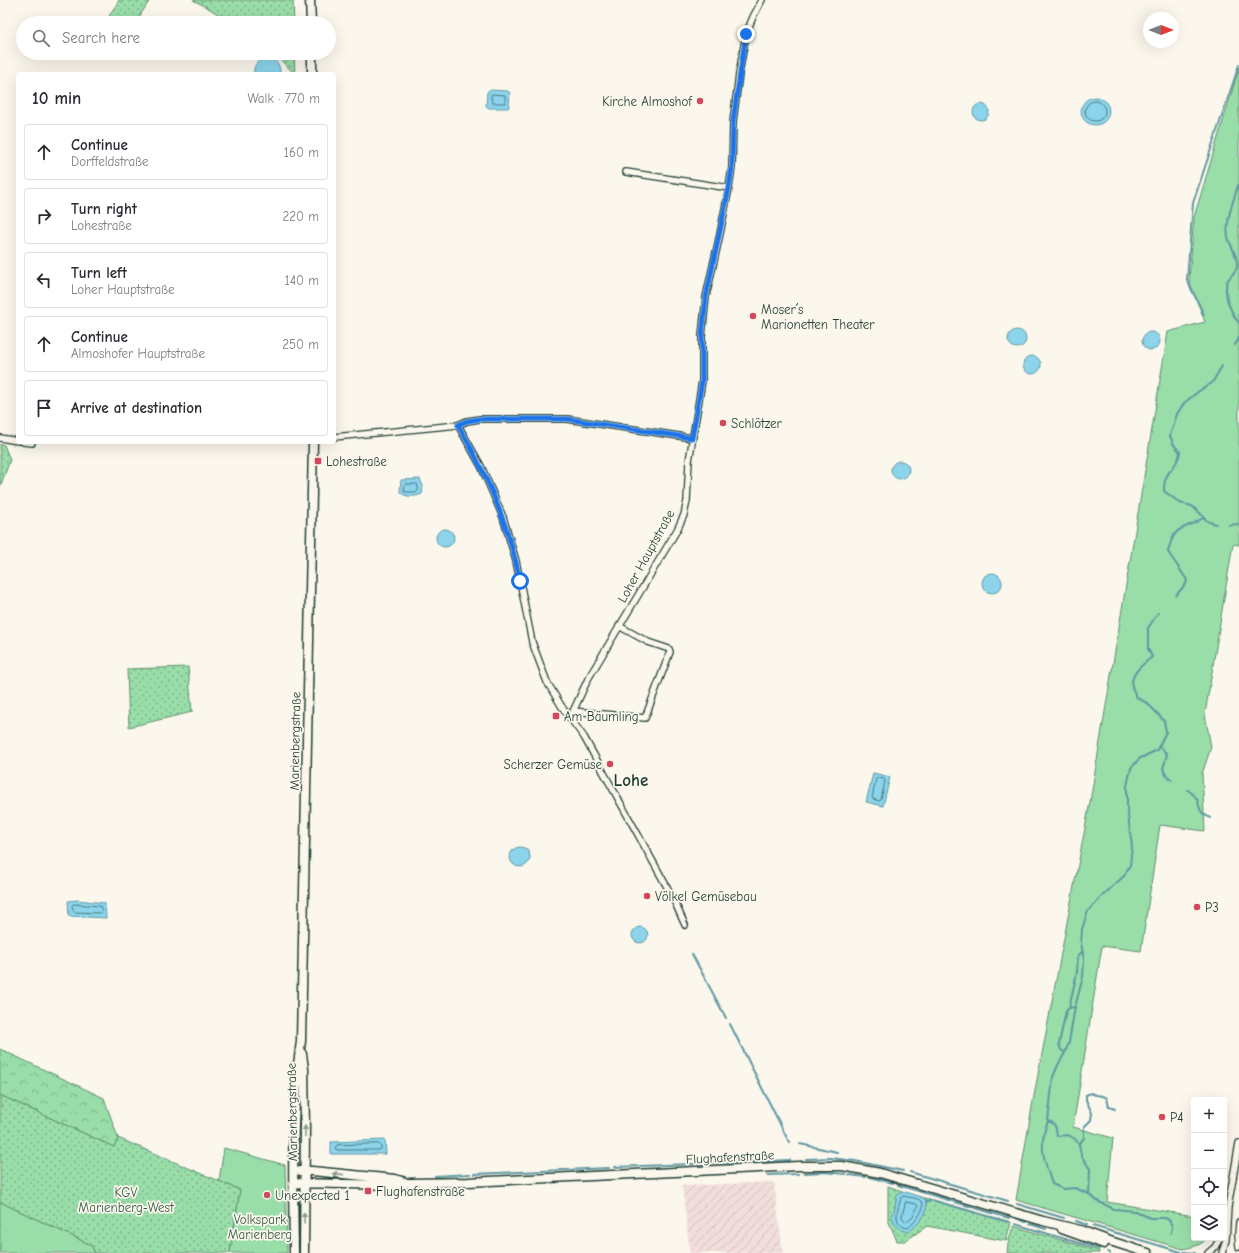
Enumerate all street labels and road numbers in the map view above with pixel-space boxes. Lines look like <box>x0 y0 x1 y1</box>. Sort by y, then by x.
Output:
street label: Loher Hauptstraße <box>614 507 678 605</box>
street label: Marienbergstraße <box>287 691 303 790</box>
street label: Marienbergstraße <box>284 1062 300 1161</box>
street label: Flughafenstraße <box>685 1147 775 1167</box>

